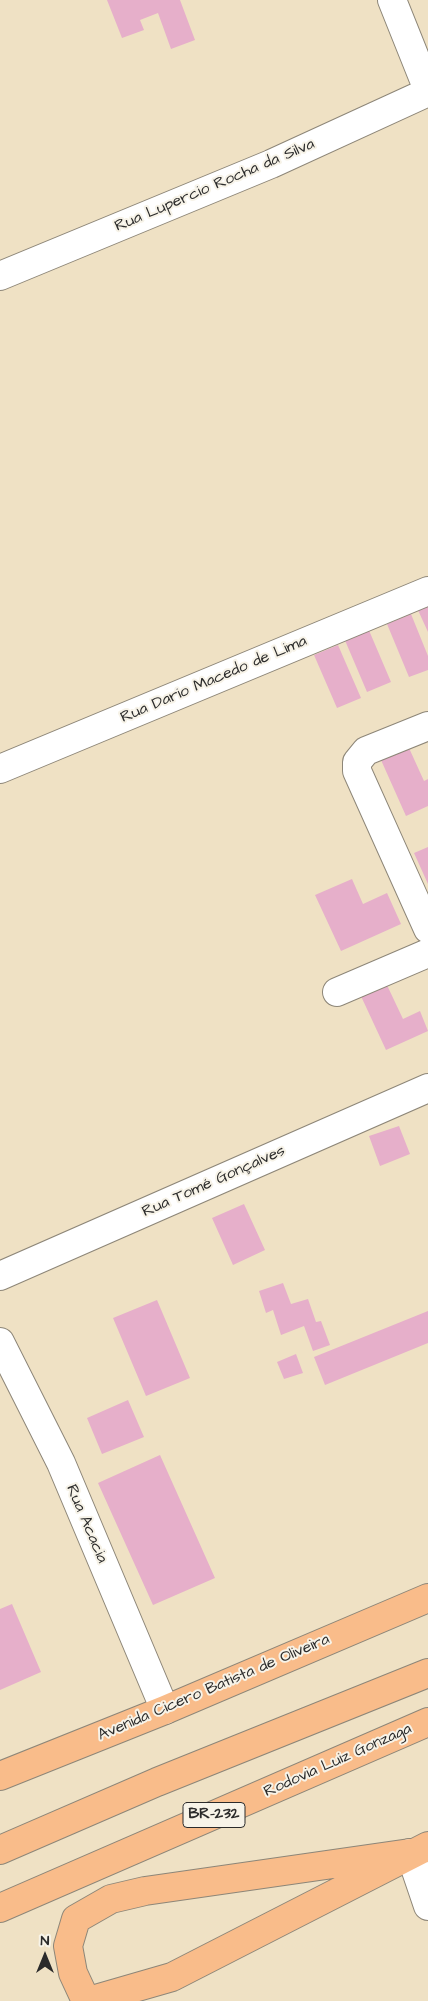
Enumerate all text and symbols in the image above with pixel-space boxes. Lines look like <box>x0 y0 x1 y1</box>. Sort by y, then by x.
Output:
street label: Rua Lupercio Rocha da Silva <box>112 135 318 237</box>
street label: Rua Dario Macedo de Lima <box>118 632 310 728</box>
street label: Rua Tomé Gonçalves <box>140 1142 288 1222</box>
street label: Rua Acacia <box>61 1482 111 1566</box>
street label: Avenida Cicero Batista de Oliveira <box>95 1630 333 1746</box>
street label: Rodovia Luiz Gonzaga <box>261 1720 415 1802</box>
road number: BR-232 <box>183 1802 245 1828</box>
north arrow <box>20 1931 70 1981</box>
text: N <box>41 1931 49 1951</box>

